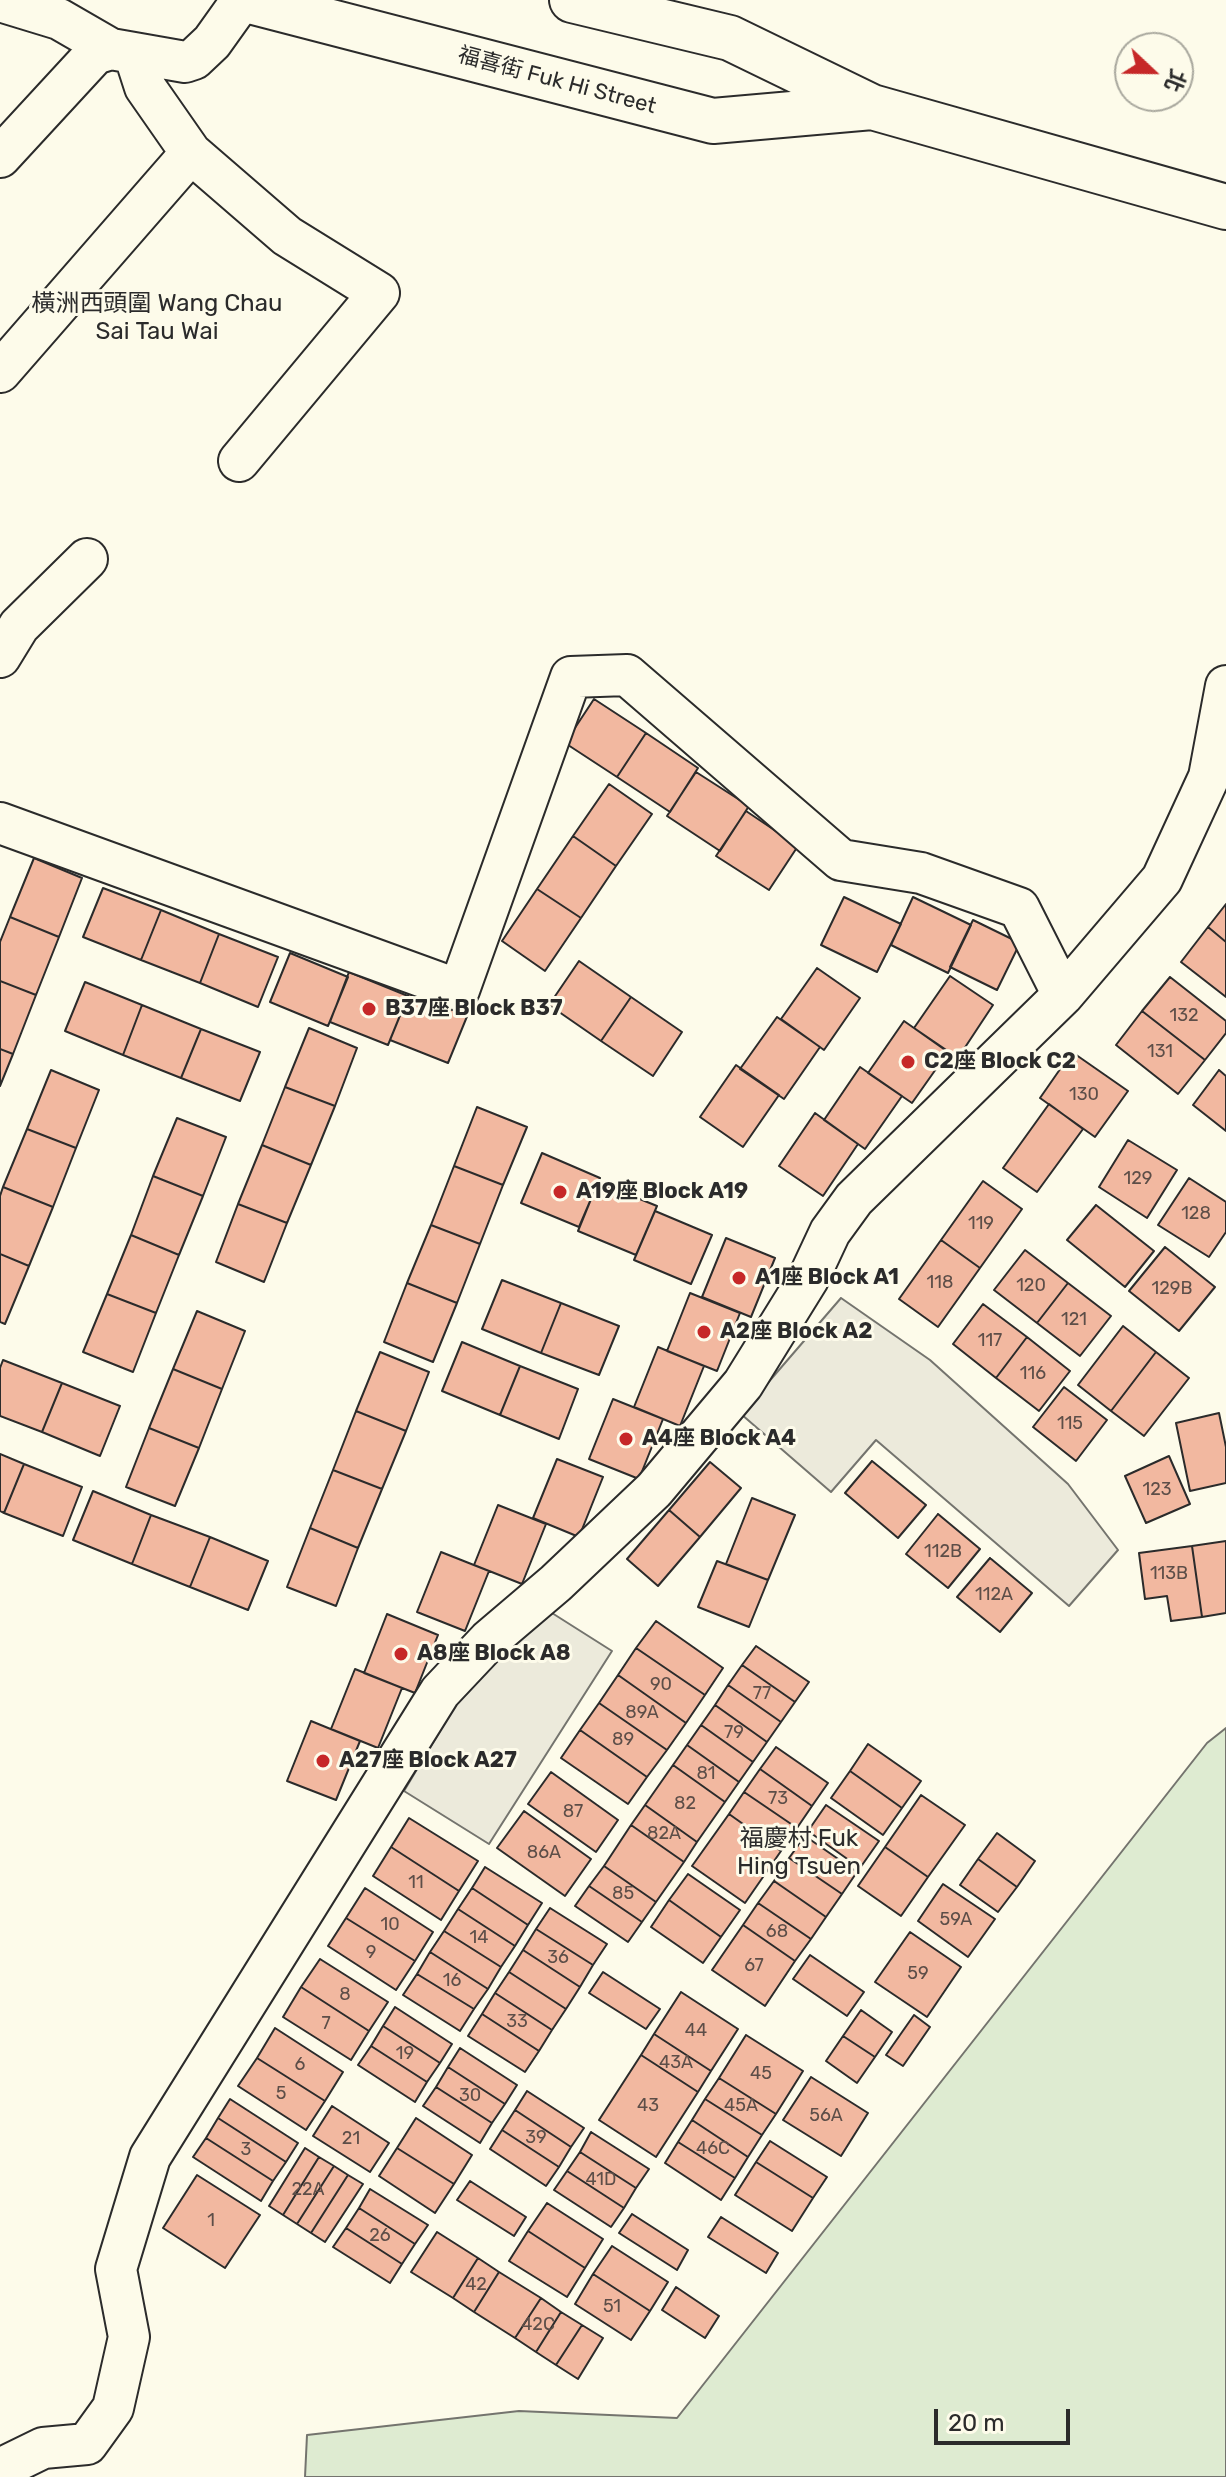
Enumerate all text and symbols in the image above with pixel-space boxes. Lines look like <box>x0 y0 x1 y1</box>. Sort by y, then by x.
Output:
north arrow <box>1114 32 1194 112</box>
street label: 福喜街 Fuk Hi Street <box>455 42 659 120</box>
text: 北 <box>1158 65 1192 96</box>
district label: 橫洲西頭圍 Wang Chau Sai Tau Wai <box>32 290 282 346</box>
place label: B37座 Block B37 <box>385 996 563 1022</box>
marker: B37座 Block B37 <box>360 1000 378 1018</box>
house number: 132 <box>1169 1005 1199 1027</box>
house number: 131 <box>1147 1041 1173 1063</box>
place label: C2座 Block C2 <box>924 1049 1076 1075</box>
marker: C2座 Block C2 <box>899 1053 917 1071</box>
house number: 130 <box>1069 1084 1099 1106</box>
house number: 129 <box>1124 1168 1152 1190</box>
place label: A19座 Block A19 <box>576 1179 748 1205</box>
marker: A19座 Block A19 <box>551 1183 569 1201</box>
house number: 128 <box>1181 1203 1211 1225</box>
house number: 119 <box>968 1213 994 1235</box>
place label: A1座 Block A1 <box>755 1265 899 1291</box>
marker: A1座 Block A1 <box>730 1269 748 1287</box>
house number: 118 <box>927 1272 953 1294</box>
house number: 120 <box>1016 1275 1046 1297</box>
house number: 129B <box>1152 1278 1192 1300</box>
house number: 121 <box>1061 1309 1087 1331</box>
place label: A2座 Block A2 <box>720 1319 873 1345</box>
marker: A2座 Block A2 <box>695 1323 713 1341</box>
house number: 117 <box>978 1330 1002 1352</box>
house number: 116 <box>1020 1363 1046 1385</box>
house number: 115 <box>1057 1413 1083 1435</box>
place label: A4座 Block A4 <box>642 1426 796 1452</box>
marker: A4座 Block A4 <box>617 1430 635 1448</box>
house number: 123 <box>1142 1479 1172 1501</box>
house number: 112B <box>924 1541 962 1563</box>
house number: 113B <box>1150 1563 1188 1585</box>
house number: 112A <box>975 1584 1013 1606</box>
place label: A8座 Block A8 <box>417 1641 571 1667</box>
marker: A8座 Block A8 <box>392 1645 410 1663</box>
house number: 90 <box>650 1674 672 1696</box>
house number: 77 <box>753 1683 771 1705</box>
house number: 89A <box>625 1702 659 1724</box>
house number: 79 <box>724 1722 744 1744</box>
house number: 89 <box>612 1729 634 1751</box>
place label: A27座 Block A27 <box>339 1748 517 1774</box>
marker: A27座 Block A27 <box>314 1752 332 1770</box>
house number: 81 <box>696 1763 716 1785</box>
house number: 73 <box>768 1788 788 1810</box>
house number: 82 <box>674 1793 696 1815</box>
house number: 87 <box>563 1801 583 1823</box>
house number: 82A <box>647 1823 681 1845</box>
district label: 福慶村 Fuk Hing Tsuen <box>727 1825 871 1881</box>
house number: 86A <box>527 1842 561 1864</box>
house number: 11 <box>408 1872 424 1894</box>
house number: 85 <box>612 1883 634 1905</box>
house number: 59A <box>940 1909 972 1931</box>
house number: 10 <box>380 1914 400 1936</box>
house number: 68 <box>766 1921 788 1943</box>
house number: 14 <box>470 1927 488 1949</box>
house number: 9 <box>366 1942 376 1964</box>
house number: 36 <box>547 1947 569 1969</box>
house number: 67 <box>744 1955 764 1977</box>
house number: 59 <box>907 1963 929 1985</box>
house number: 16 <box>443 1970 461 1992</box>
house number: 8 <box>339 1984 351 2006</box>
house number: 33 <box>506 2011 528 2033</box>
house number: 7 <box>321 2013 331 2035</box>
house number: 44 <box>685 2020 707 2042</box>
house number: 19 <box>396 2043 414 2065</box>
house number: 43A <box>659 2052 693 2074</box>
house number: 6 <box>295 2054 305 2076</box>
house number: 45 <box>750 2063 772 2085</box>
house number: 5 <box>276 2083 286 2105</box>
house number: 30 <box>459 2085 481 2107</box>
house number: 43 <box>637 2095 659 2117</box>
house number: 45A <box>724 2095 758 2117</box>
house number: 56A <box>809 2105 843 2127</box>
house number: 39 <box>525 2127 547 2149</box>
house number: 21 <box>342 2128 360 2150</box>
house number: 46C <box>696 2138 730 2160</box>
house number: 3 <box>241 2139 251 2161</box>
house number: 41D <box>586 2169 616 2191</box>
house number: 22A <box>291 2179 325 2201</box>
house number: 1 <box>207 2210 215 2232</box>
house number: 26 <box>369 2225 391 2247</box>
house number: 42 <box>465 2274 487 2296</box>
house number: 51 <box>603 2296 621 2318</box>
house number: 42C <box>521 2314 555 2336</box>
scale bar <box>938 2393 1074 2443</box>
text: 20 m <box>948 2409 1005 2437</box>

